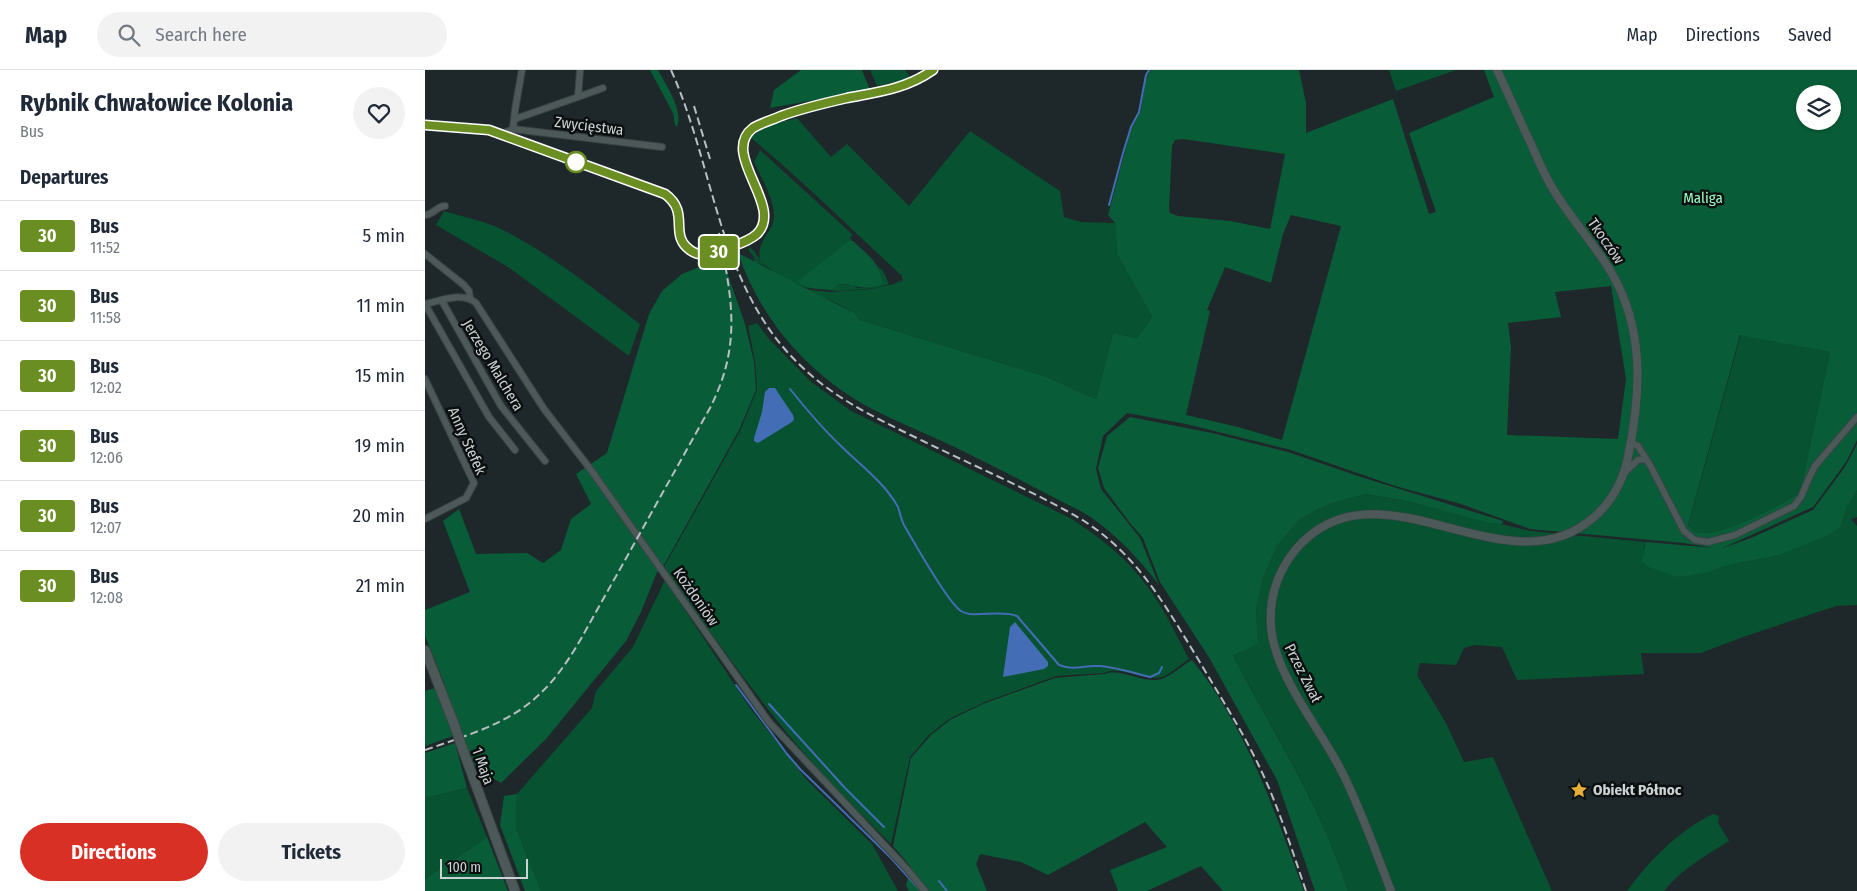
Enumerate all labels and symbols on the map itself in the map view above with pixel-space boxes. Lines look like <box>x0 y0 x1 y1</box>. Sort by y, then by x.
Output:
street label: Zwycięstwa <box>554 113 624 139</box>
unlabelled marker <box>565 151 587 173</box>
park label: Maliga <box>1683 189 1723 207</box>
street label: Tkoczów <box>1584 215 1628 267</box>
line badge: 30 <box>697 236 741 268</box>
street label: Jerzego Malchera <box>459 316 527 414</box>
street label: Anny Stefek <box>444 404 490 478</box>
street label: Kożdoniów <box>670 565 723 630</box>
street label: Przez Zwał <box>1281 641 1326 706</box>
street label: 1 Maja <box>468 745 498 787</box>
place icon: Obiekt Północ <box>1569 780 1589 800</box>
place label: Obiekt Północ <box>1593 781 1682 799</box>
scale bar <box>440 856 527 879</box>

